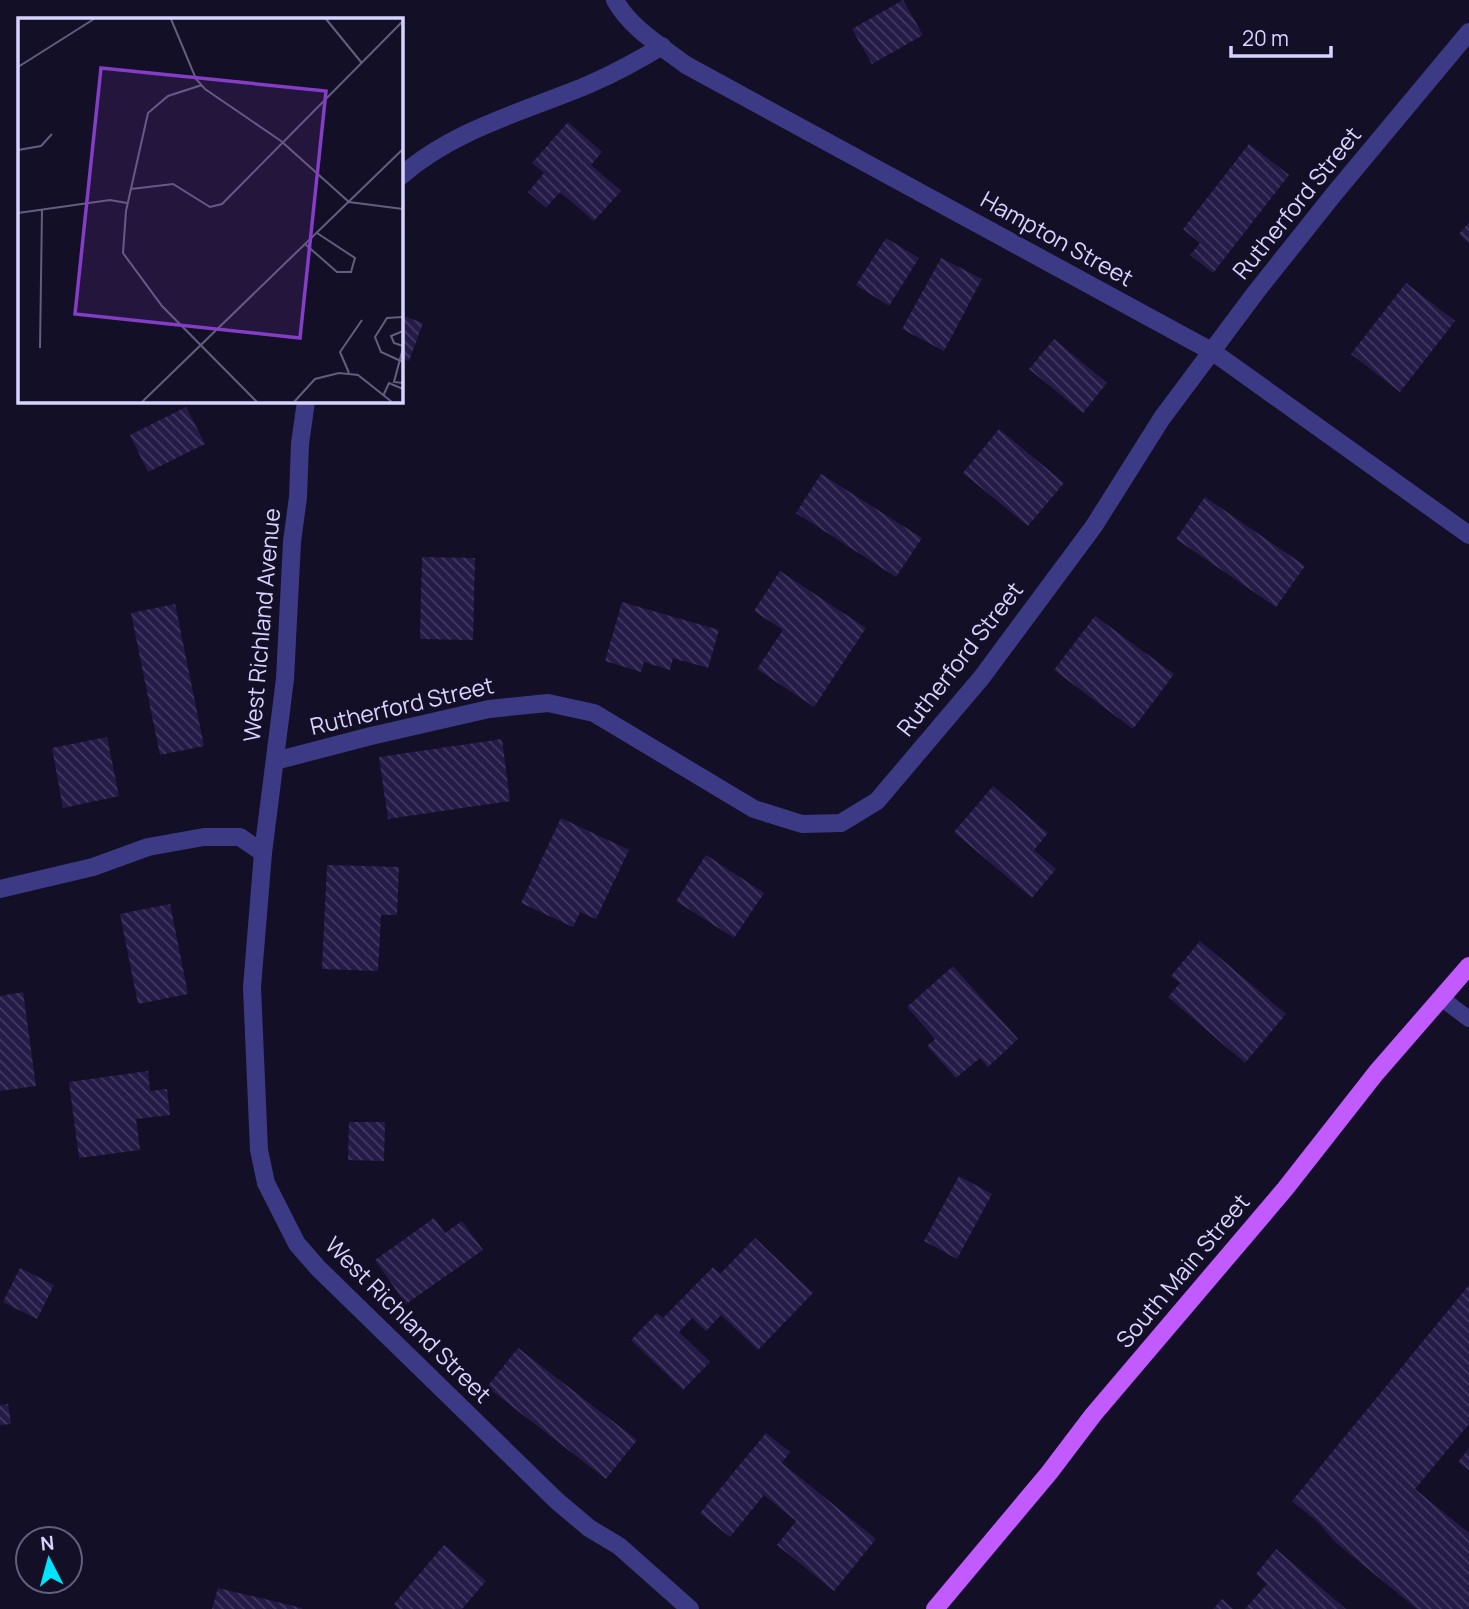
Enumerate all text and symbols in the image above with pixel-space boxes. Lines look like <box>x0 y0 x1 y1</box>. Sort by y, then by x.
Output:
scale bar <box>1231 14 1331 58</box>
inset map <box>18 18 402 402</box>
text: 20 m <box>1242 24 1289 52</box>
street label: Rutherford Street <box>1225 119 1368 285</box>
street label: Hampton Street <box>975 183 1140 293</box>
street label: West Richland Avenue <box>235 507 287 743</box>
street label: Rutherford Street <box>889 574 1030 742</box>
street label: Rutherford Street <box>307 668 497 742</box>
street label: South Main Street <box>1108 1186 1256 1354</box>
street label: West Richland Street <box>318 1229 499 1410</box>
north arrow <box>14 1525 84 1595</box>
text: N <box>39 1529 55 1557</box>

